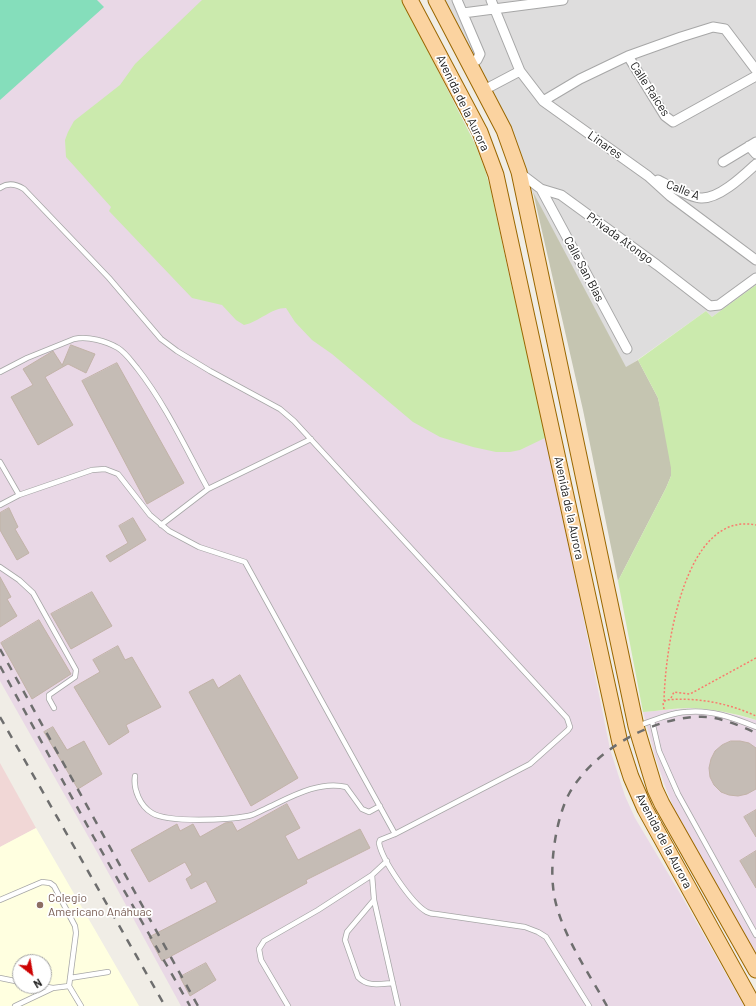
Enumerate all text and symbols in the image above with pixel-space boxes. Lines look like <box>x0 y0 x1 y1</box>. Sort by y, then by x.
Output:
street label: Avenida de la Aurora <box>433 53 493 153</box>
street label: Calle Raíces <box>627 59 673 119</box>
street label: Linares <box>585 128 625 162</box>
street label: Calle A <box>664 177 702 203</box>
street label: Privada Atongo <box>584 209 656 267</box>
street label: Calle San Blas <box>561 234 607 304</box>
street label: Avenida de la Aurora <box>551 455 587 561</box>
street label: Avenida de la Aurora <box>633 791 695 891</box>
place label: Colegio Americano Anáhuac <box>48 891 152 919</box>
marker: Colegio Americano Anáhuac <box>35 900 45 910</box>
north arrow <box>12 954 52 994</box>
text: N <box>31 976 44 991</box>

